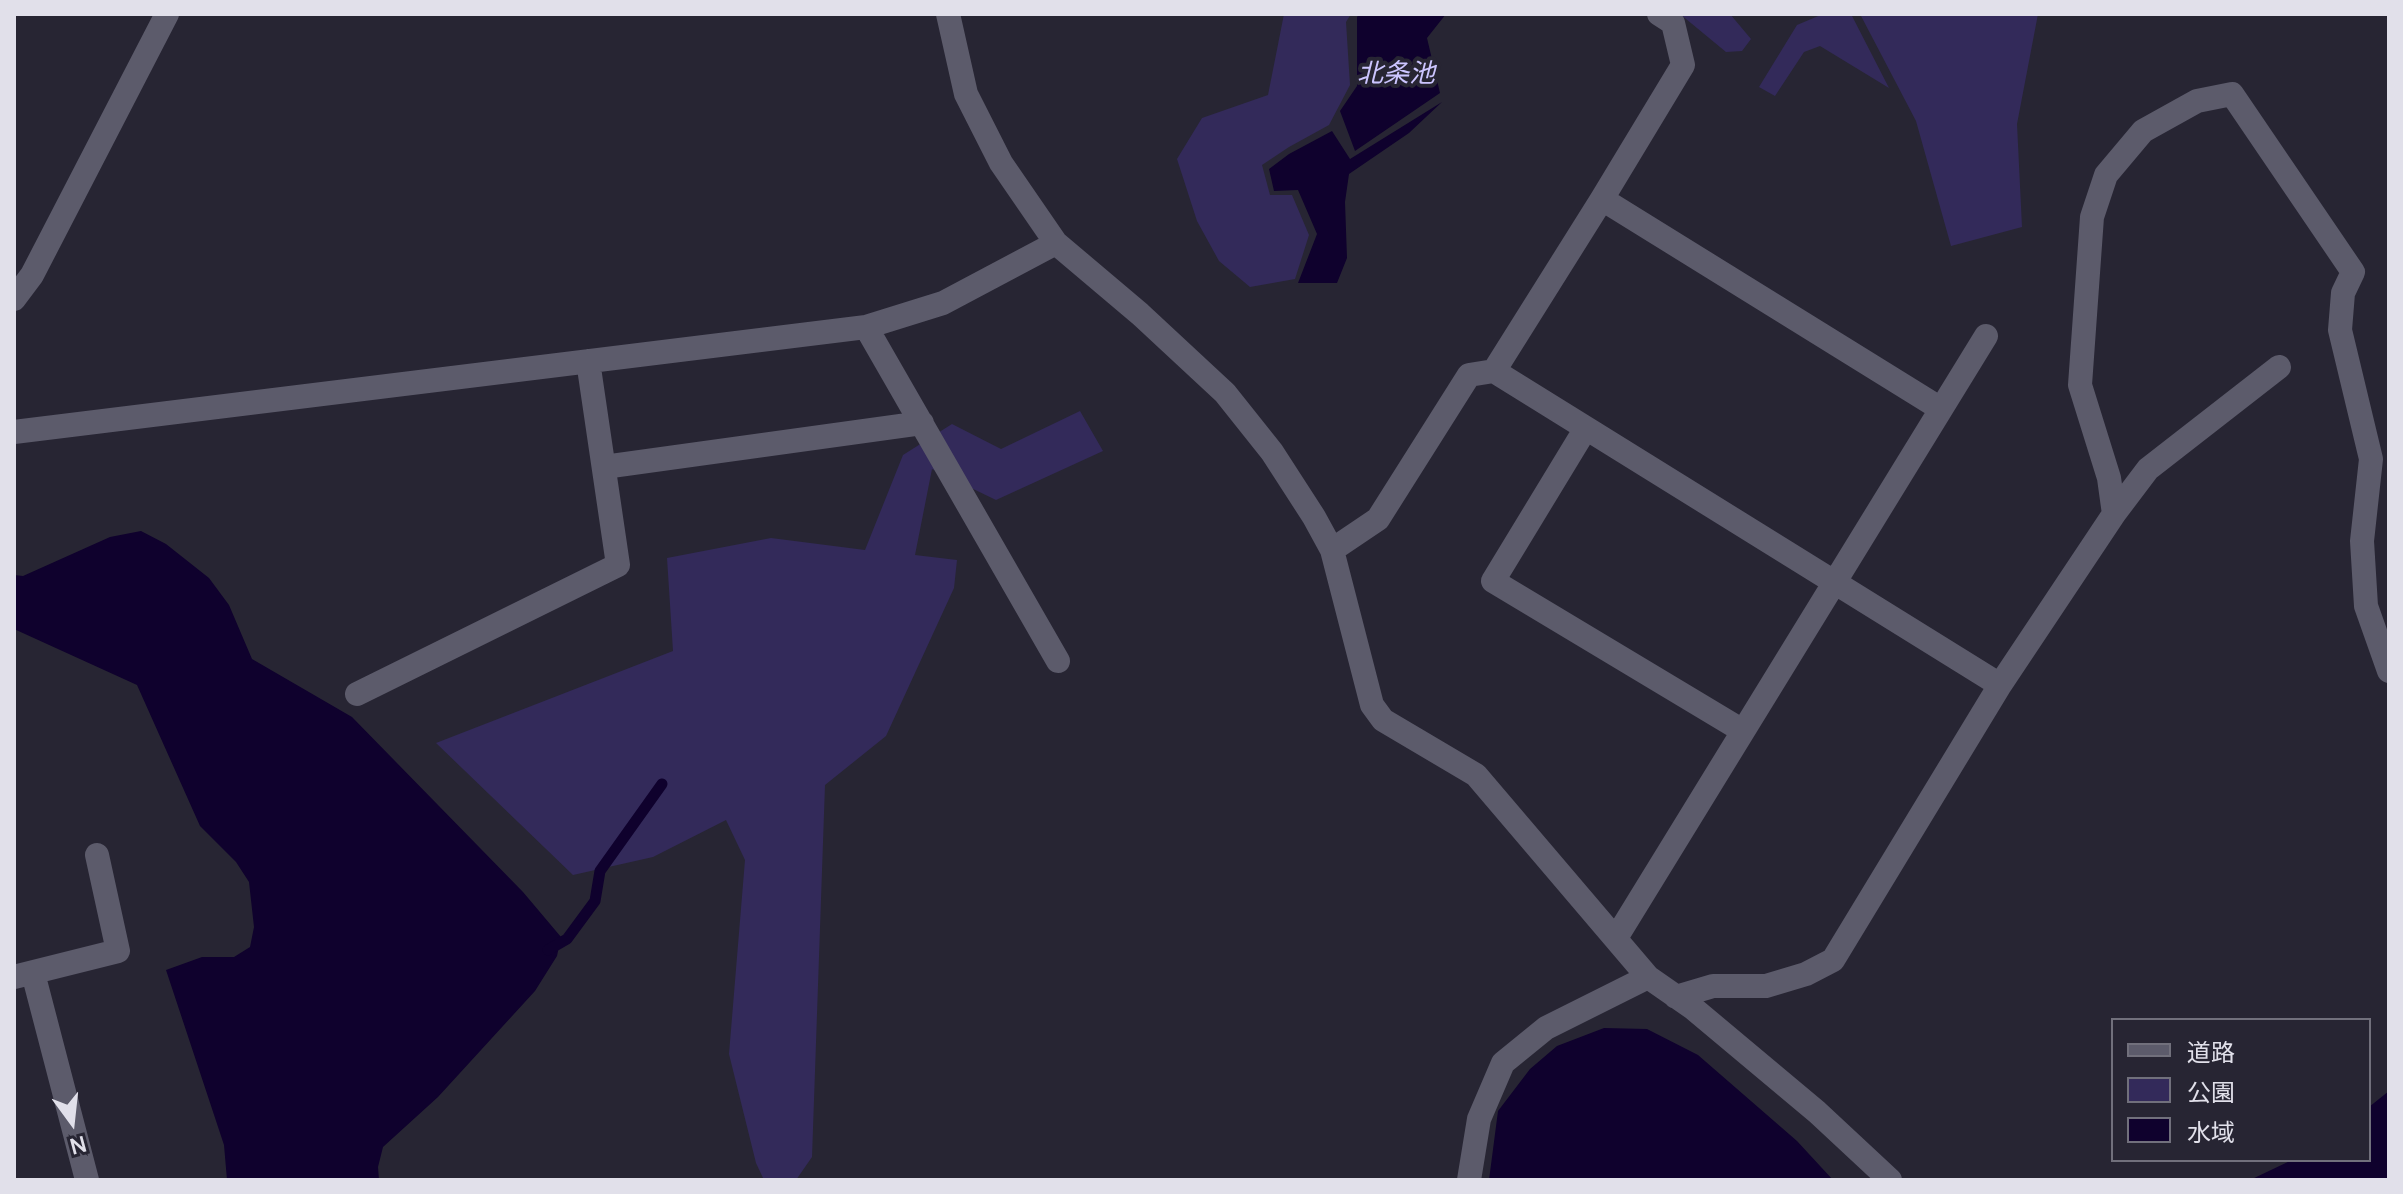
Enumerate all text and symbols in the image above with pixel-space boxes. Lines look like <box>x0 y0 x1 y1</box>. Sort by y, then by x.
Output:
water label: 北条池 <box>1357 59 1435 91</box>
legend <box>2111 1018 2371 1162</box>
text: 道路 <box>2187 1035 2235 1068</box>
text: 公園 <box>2187 1075 2235 1108</box>
north arrow <box>32 1082 112 1162</box>
text: 水域 <box>2187 1115 2235 1148</box>
text: N <box>67 1129 90 1162</box>

